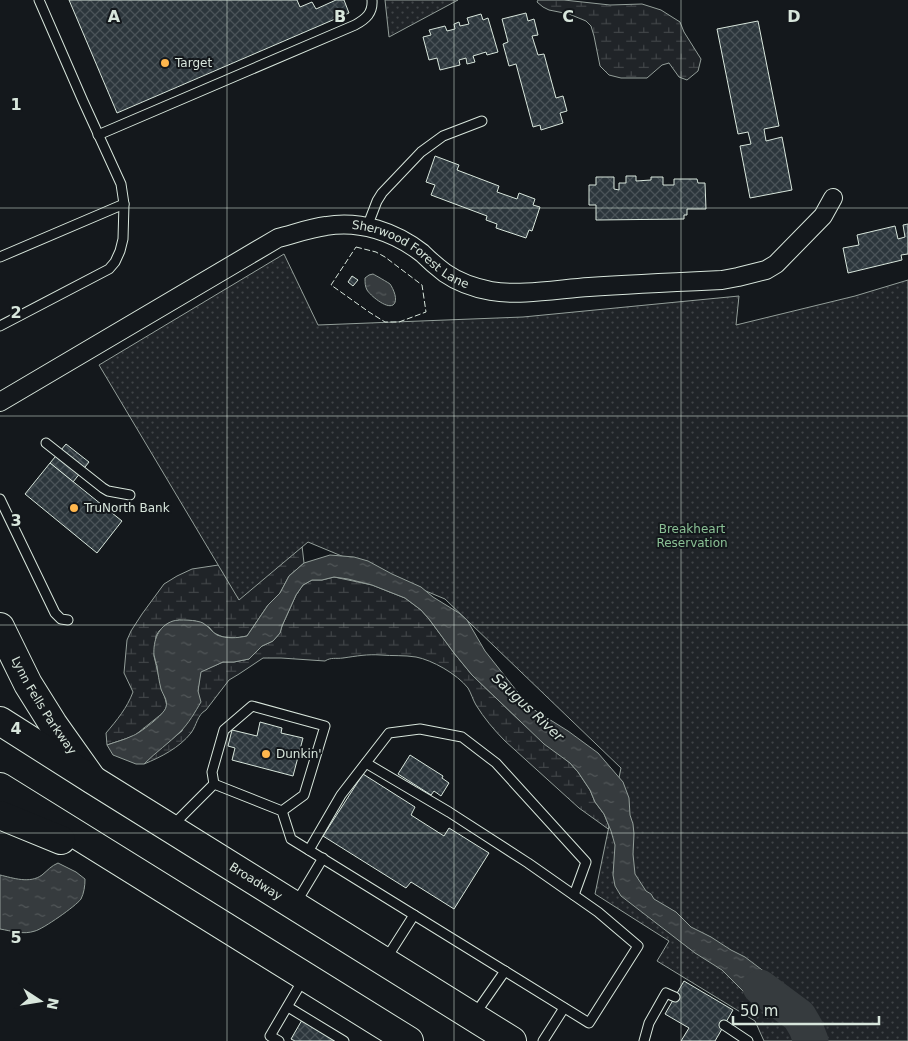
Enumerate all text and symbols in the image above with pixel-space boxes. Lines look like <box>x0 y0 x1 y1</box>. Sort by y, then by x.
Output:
text: A <box>108 7 121 26</box>
text: B <box>334 7 346 26</box>
text: C <box>562 7 574 26</box>
text: D <box>787 7 801 26</box>
place label: Target <box>174 56 212 70</box>
marker: Target <box>159 57 171 69</box>
text: 1 <box>10 95 22 114</box>
street label: Sherwood Forest Lane <box>351 218 471 291</box>
text: 2 <box>10 303 22 322</box>
place label: TruNorth Bank <box>83 501 170 515</box>
marker: TruNorth Bank <box>68 502 80 514</box>
text: 3 <box>10 511 22 530</box>
park label: Breakheart Reservation <box>656 522 728 550</box>
street label: Lynn Fells Parkway <box>9 654 79 757</box>
water label: Saugus River <box>489 670 568 745</box>
text: 4 <box>10 719 22 738</box>
place label: Dunkin' <box>276 747 322 761</box>
marker: Dunkin' <box>260 748 272 760</box>
street label: Broadway <box>227 860 285 903</box>
text: 5 <box>10 928 22 947</box>
north arrow <box>15 976 65 1026</box>
scale bar <box>733 994 879 1026</box>
text: N <box>44 996 62 1011</box>
text: 50 m <box>740 1002 778 1020</box>

